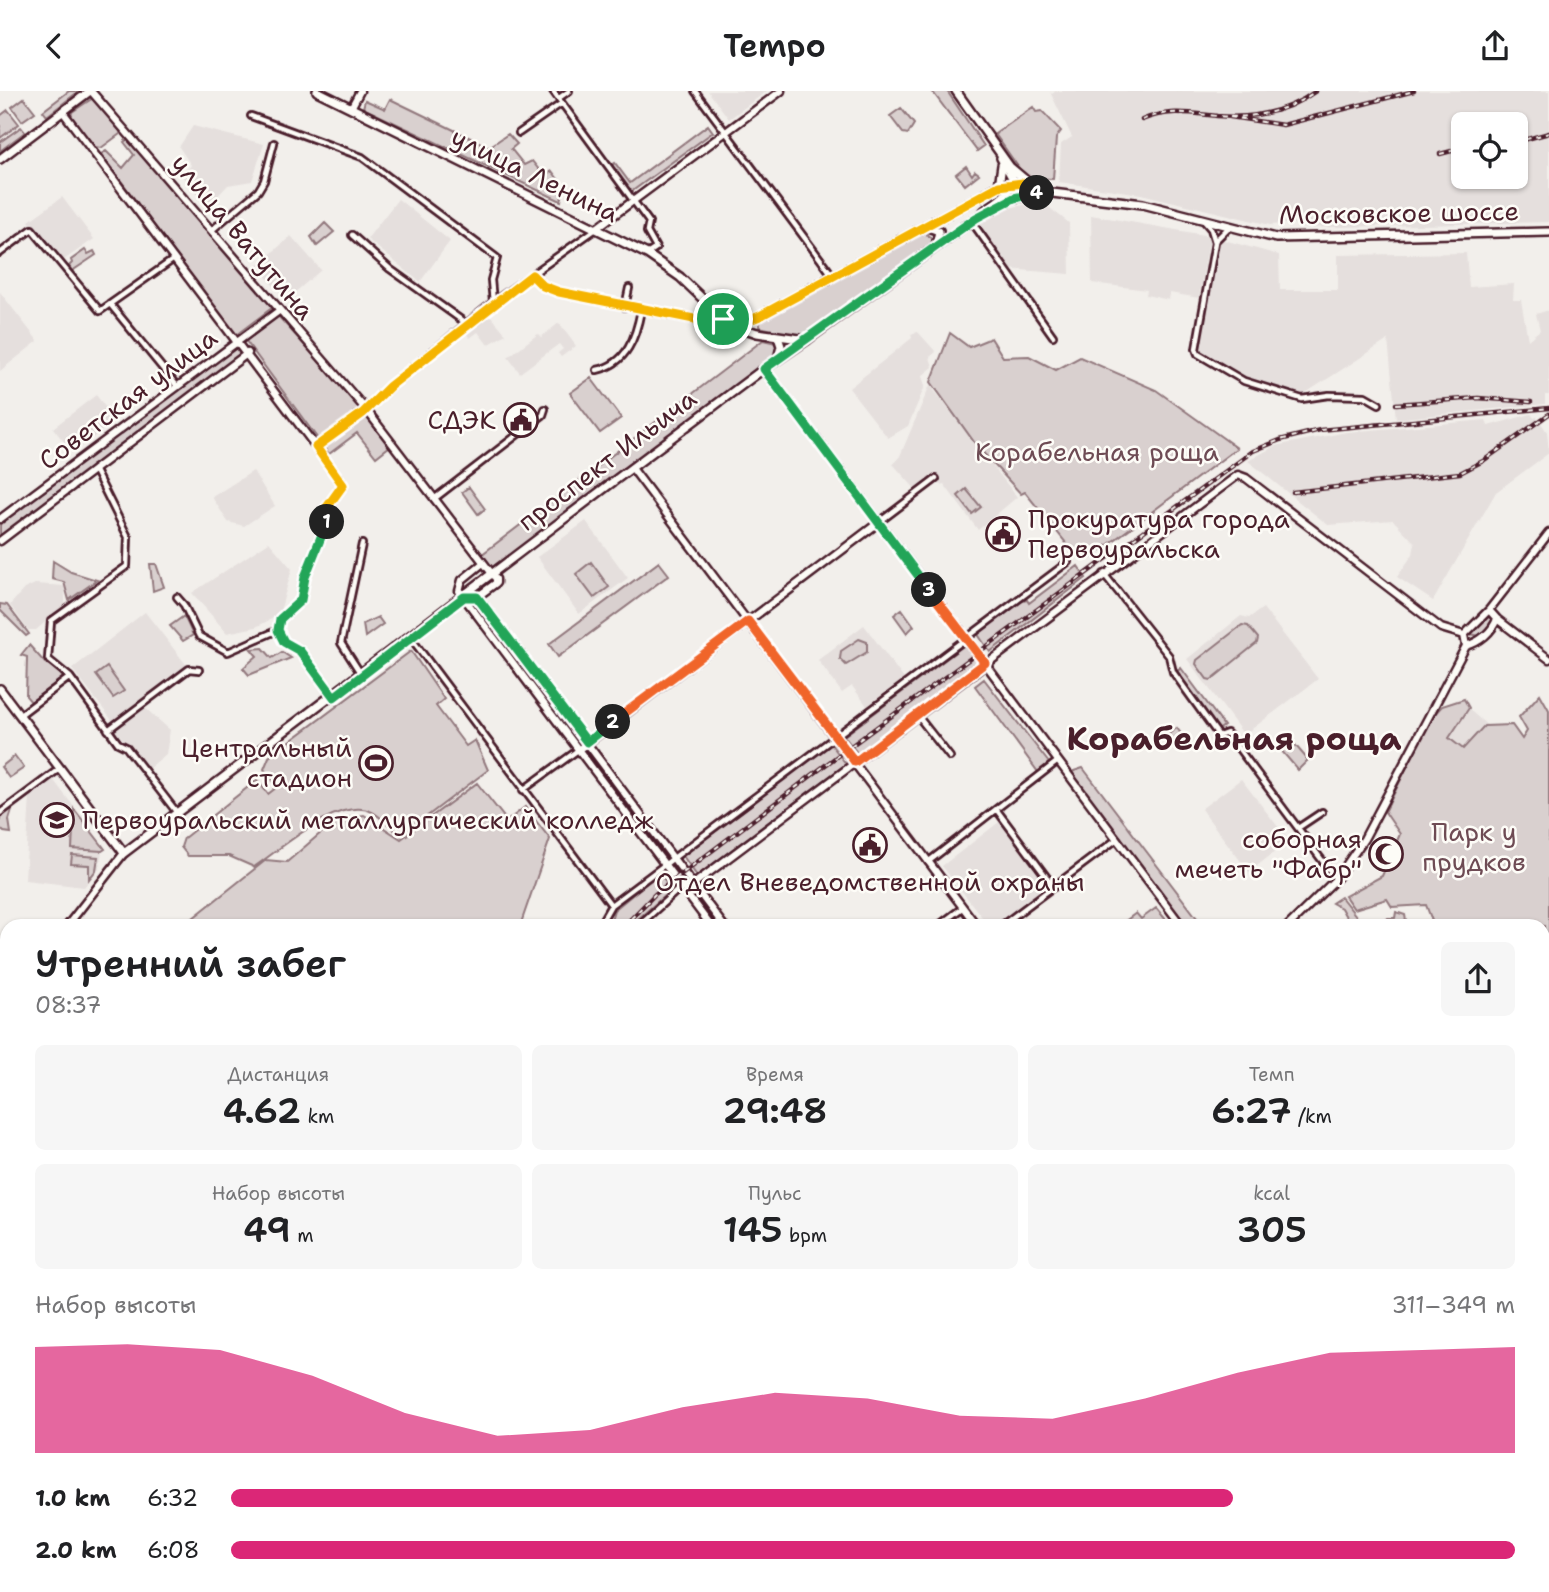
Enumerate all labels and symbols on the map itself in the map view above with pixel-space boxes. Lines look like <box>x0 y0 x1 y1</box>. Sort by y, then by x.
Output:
street label: улица Ленина <box>446 119 625 230</box>
street label: улица Ватутина <box>164 146 323 327</box>
pin: 4 <box>1020 175 1054 210</box>
street label: Московское шоссе <box>1279 193 1519 232</box>
pin <box>693 289 753 349</box>
street label: Советская улица <box>31 320 224 477</box>
street label: проспект Ильича <box>510 381 703 538</box>
public building icon: СДЭК <box>502 401 540 439</box>
place label: СДЭК <box>427 402 496 437</box>
park label: Корабельная роща <box>975 434 1219 469</box>
place label: Прокуратура города Первоуральска <box>1028 501 1290 566</box>
pin: 1 <box>310 505 344 539</box>
public building icon: Прокуратура города Первоуральска <box>984 515 1022 553</box>
pin: 3 <box>912 573 946 607</box>
pin: 2 <box>596 705 630 739</box>
district label: Корабельная роща <box>1066 716 1402 761</box>
place label: Центральный стадион <box>181 730 352 795</box>
sports icon: Центральный стадион <box>357 744 395 782</box>
school or university icon: Первоуральский металлургический колледж <box>38 801 76 839</box>
place label: Первоуральский металлургический колледж <box>82 802 654 837</box>
park label: Парк у прудков <box>1422 814 1526 879</box>
place label: соборная мечеть "Фабр" <box>1174 821 1362 886</box>
public building icon: Отдел Вневедомственной охраны <box>851 826 889 864</box>
mosque icon: соборная мечеть "Фабр" <box>1367 835 1405 873</box>
place label: Отдел Вневедомственной охраны <box>655 864 1085 899</box>

